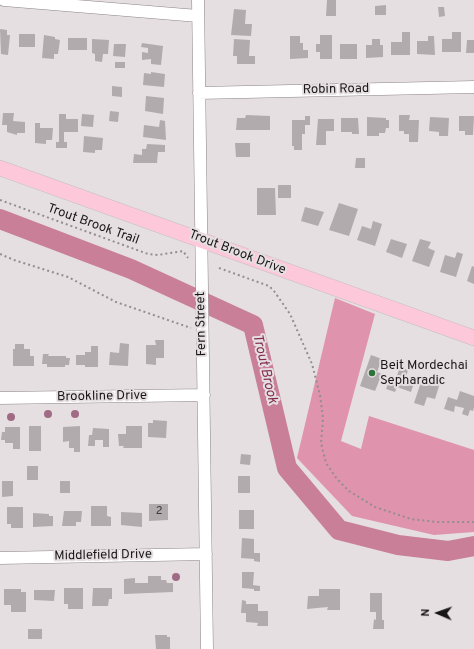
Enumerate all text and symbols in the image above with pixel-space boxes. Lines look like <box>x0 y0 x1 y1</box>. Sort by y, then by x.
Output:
street label: Robin Road <box>303 82 369 98</box>
street label: Trout Brook Trail <box>45 201 141 249</box>
street label: Trout Brook Drive <box>186 227 288 279</box>
street label: Fern Street <box>194 292 210 356</box>
water label: Trout Brook <box>248 333 280 405</box>
place label: Beit Mordechai Sepharadic <box>380 358 468 389</box>
marker: Beit Mordechai Sepharadic <box>367 368 377 378</box>
street label: Brookline Drive <box>57 388 147 406</box>
house number: 2 <box>156 505 162 519</box>
street label: Middlefield Drive <box>54 547 152 565</box>
north arrow <box>418 593 458 633</box>
text: N <box>419 608 433 617</box>

